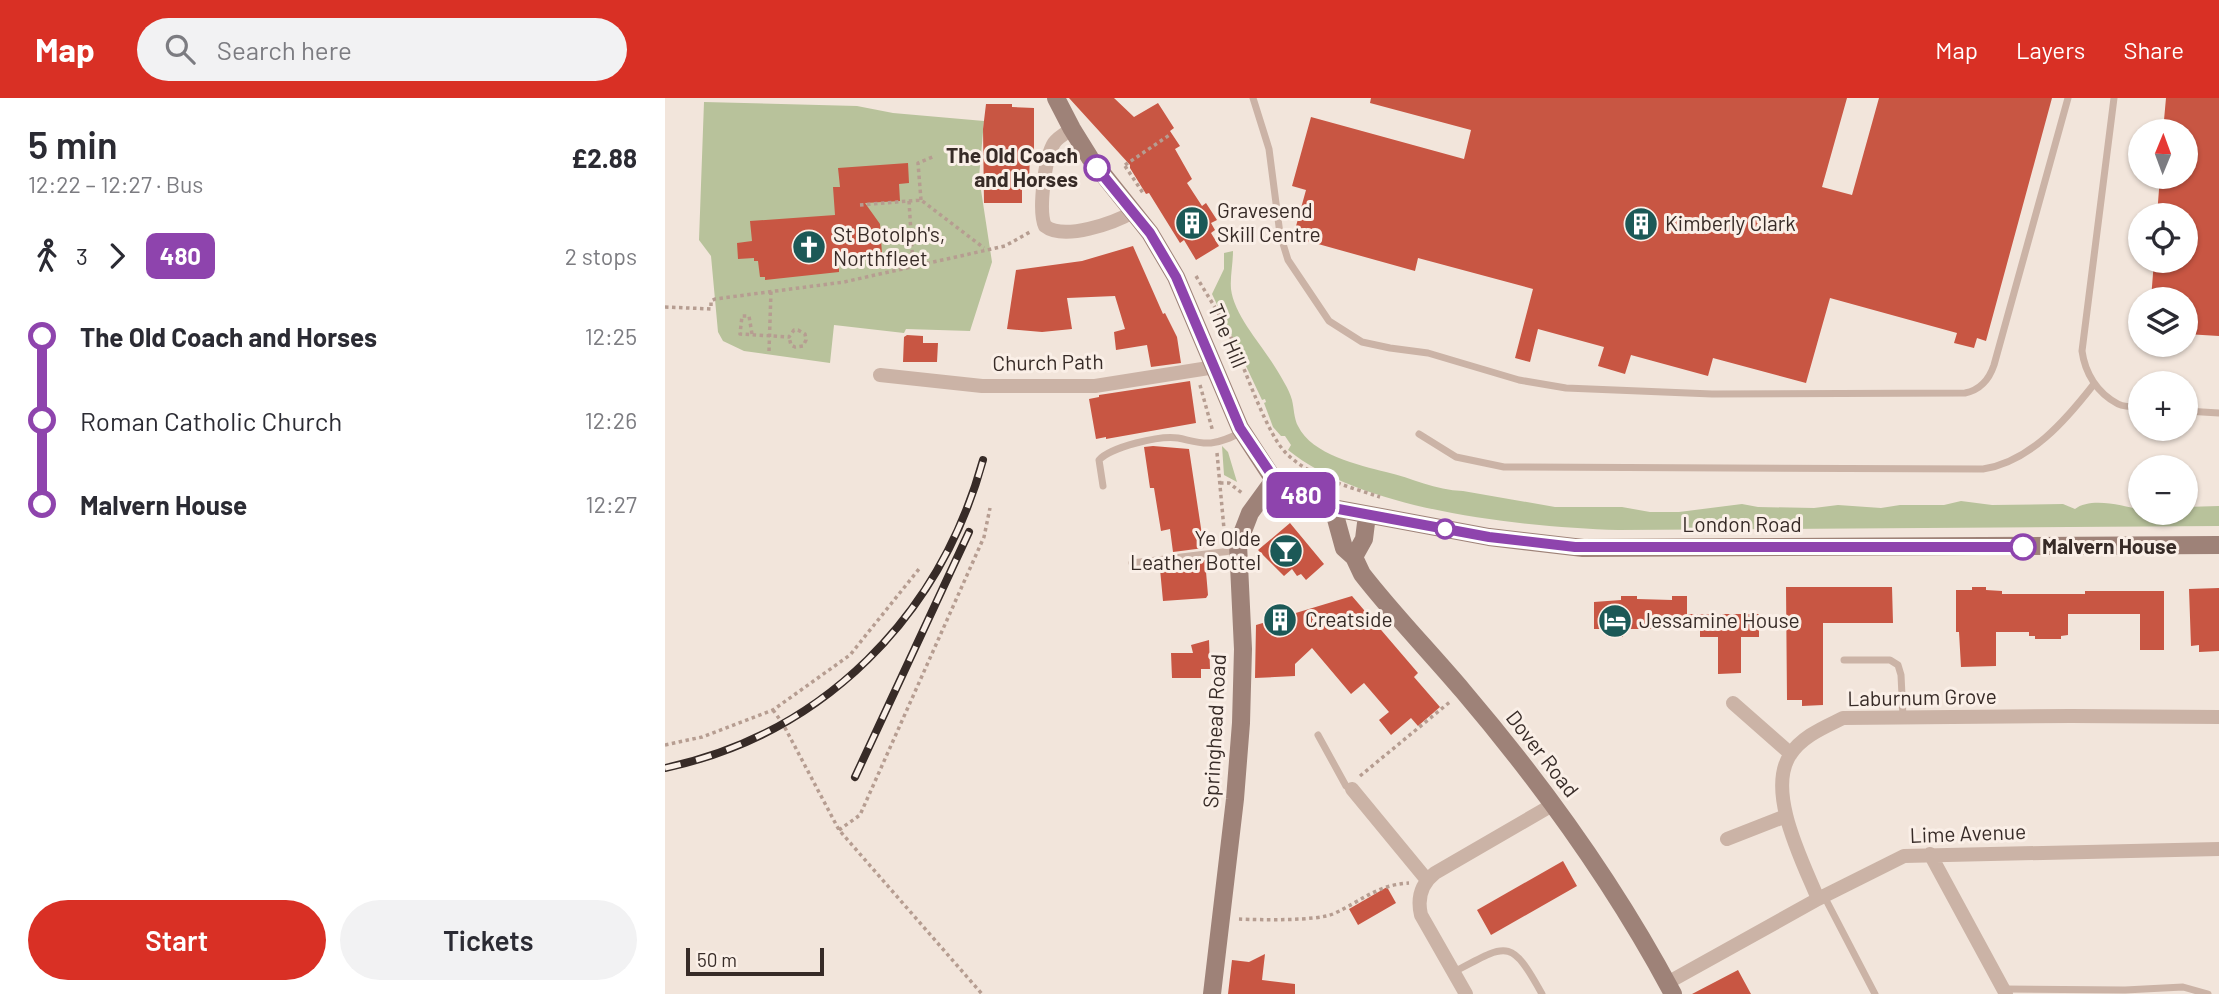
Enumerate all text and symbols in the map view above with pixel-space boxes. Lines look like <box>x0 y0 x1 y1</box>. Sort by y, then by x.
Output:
search box <box>137 18 627 81</box>
text: Map <box>35 29 95 69</box>
icon: search <box>161 30 199 68</box>
text: Search here <box>217 34 352 65</box>
text: Map <box>1935 35 1978 64</box>
text: Layers <box>2016 35 2085 64</box>
text: Share <box>2123 35 2184 64</box>
north arrow <box>2128 119 2198 189</box>
map controls <box>2128 119 2198 525</box>
text: 5 min <box>28 121 118 167</box>
text: £2.88 <box>571 142 637 173</box>
place label: The Old Coach and Horses <box>946 142 1078 191</box>
marker: The Old Coach and Horses <box>1084 155 1110 181</box>
text: 12:22 – 12:27 · Bus <box>28 170 203 198</box>
place label: Gravesend Skill Centre <box>1217 197 1321 246</box>
button: locate <box>2128 203 2198 273</box>
building icon: Gravesend Skill Centre <box>1173 204 1211 242</box>
building icon: Kimberly Clark <box>1622 205 1660 243</box>
place label: Kimberly Clark <box>1665 210 1796 235</box>
place label: St Botolph's, Northfleet <box>833 221 945 270</box>
church icon: St Botolph's, Northfleet <box>790 228 828 266</box>
icon: walk <box>28 237 66 275</box>
icon: forward <box>98 237 136 275</box>
text: 480 <box>160 241 201 270</box>
text: 3 <box>76 242 88 270</box>
text: 2 stops <box>565 242 637 270</box>
button: layers <box>2128 287 2198 357</box>
street label: The Hill <box>1204 300 1253 371</box>
text: The Old Coach and Horses <box>80 321 377 352</box>
text: 12:25 <box>585 322 637 350</box>
street label: Church Path <box>992 348 1104 375</box>
button: + <box>2128 371 2198 441</box>
text: Roman Catholic Church <box>80 405 342 436</box>
text: 12:26 <box>585 406 637 434</box>
button: − <box>2128 455 2198 525</box>
line badge: 480 <box>1261 472 1341 518</box>
text: 480 <box>1280 480 1322 509</box>
text: Malvern House <box>80 489 247 520</box>
text: 12:27 <box>586 490 637 518</box>
street label: London Road <box>1682 511 1802 536</box>
unlabelled marker <box>1435 519 1455 539</box>
place label: Ye Olde Leather Bottel <box>1130 525 1261 574</box>
bar icon: Ye Olde Leather Bottel <box>1267 532 1305 570</box>
place label: Malvern House <box>2042 533 2177 558</box>
marker: Malvern House <box>2010 534 2036 560</box>
building icon: Creatside <box>1261 601 1299 639</box>
hotel icon: Jessamine House <box>1596 602 1634 640</box>
place label: Creatside <box>1305 606 1393 631</box>
place label: Jessamine House <box>1639 607 1800 632</box>
street label: Springhead Road <box>1197 653 1230 809</box>
street label: Laburnum Grove <box>1847 683 1997 710</box>
street label: Dover Road <box>1502 705 1585 801</box>
street label: Lime Avenue <box>1909 818 2027 847</box>
button: Start <box>28 900 326 980</box>
button: Tickets <box>340 900 637 980</box>
scale bar <box>686 945 824 977</box>
text: 50 m <box>697 948 737 971</box>

